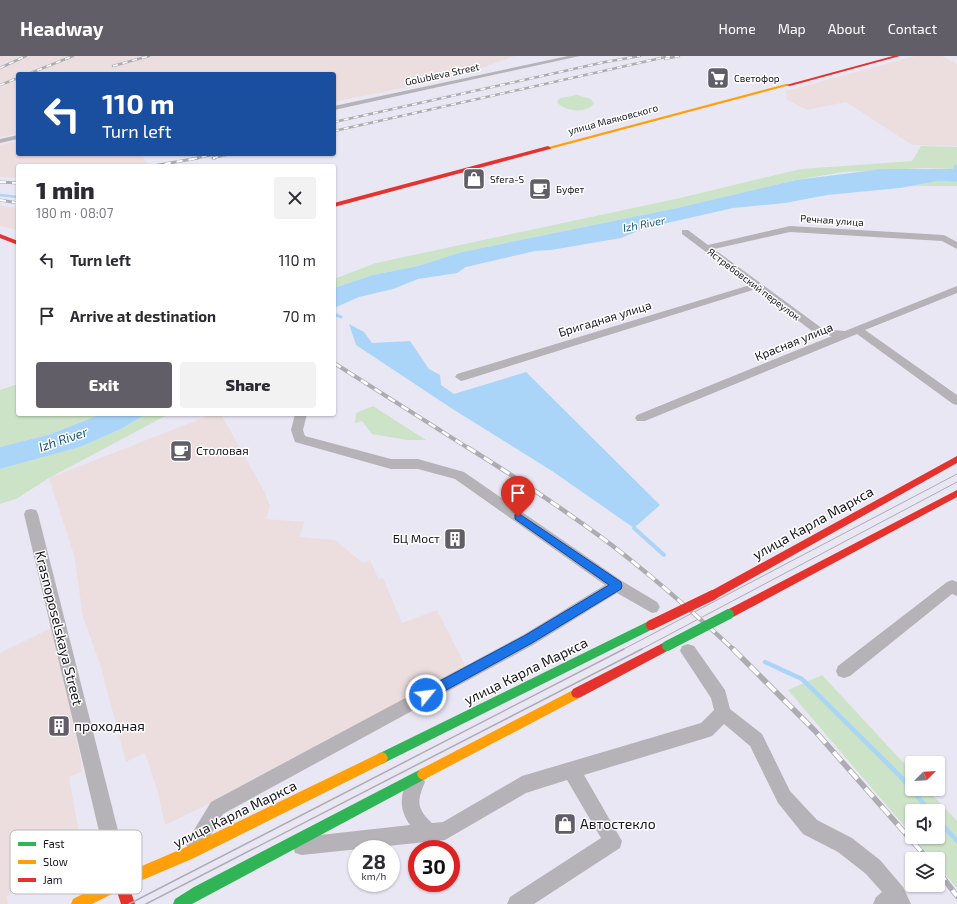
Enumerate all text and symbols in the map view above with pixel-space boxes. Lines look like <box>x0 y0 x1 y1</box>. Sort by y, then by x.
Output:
text: Headway <box>20 17 104 40</box>
text: Home <box>719 20 756 37</box>
text: Map <box>778 20 806 37</box>
text: About <box>828 20 866 37</box>
text: Contact <box>888 20 937 37</box>
street label: Golubleva Street <box>404 60 480 88</box>
supermarket icon: Светофор <box>705 65 731 91</box>
place label: Светофор <box>734 72 780 84</box>
text: 110 m <box>102 86 175 120</box>
icon: left <box>36 88 88 140</box>
street label: улица Маяковского <box>567 101 660 138</box>
text: Turn left <box>102 120 172 142</box>
shop icon: Sfera-S <box>461 166 487 192</box>
place label: Sfera-S <box>490 173 525 185</box>
text: 1 min <box>36 175 95 204</box>
cafe icon: Буфет <box>527 176 553 202</box>
button: close <box>274 177 316 219</box>
place label: Буфет <box>556 183 585 196</box>
text: 180 m · 08:07 <box>36 205 113 221</box>
street label: Речная улица <box>800 212 864 229</box>
water label: Izh River <box>622 213 667 234</box>
street label: Ястребовский переулок <box>705 245 803 324</box>
icon: left <box>36 249 58 271</box>
text: Turn left <box>70 251 131 269</box>
text: 110 m <box>279 251 316 269</box>
street label: Бригадная улица <box>556 297 653 340</box>
icon: arrive <box>36 305 58 327</box>
text: Arrive at destination <box>70 307 216 325</box>
text: 70 m <box>283 307 316 325</box>
street label: Красная улица <box>753 319 835 364</box>
button: Exit <box>36 362 172 408</box>
button: Share <box>180 362 316 408</box>
water label: Izh River <box>36 423 90 455</box>
cafe icon: Столовая <box>168 438 194 464</box>
place label: Столовая <box>196 443 249 457</box>
pin <box>501 476 535 517</box>
icon: arrive <box>507 482 529 504</box>
street label: улица Карла Маркса <box>749 482 876 563</box>
building icon: БЦ Мост <box>442 526 468 552</box>
place label: БЦ Мост <box>393 531 440 545</box>
street label: Krasnoposelskaya Street <box>32 549 87 707</box>
street label: улица Карла Маркса <box>461 633 590 708</box>
position arrow <box>405 674 447 716</box>
building icon: проходная <box>46 713 72 739</box>
place label: проходная <box>74 717 145 734</box>
north arrow <box>905 756 945 796</box>
map controls <box>905 756 945 892</box>
street label: улица Карла Маркса <box>170 776 299 851</box>
button: sound <box>905 804 945 844</box>
shop icon: Автостекло <box>552 811 578 837</box>
place label: Автостекло <box>580 815 656 832</box>
legend <box>10 830 142 894</box>
text: Fast <box>43 837 65 850</box>
speed limit sign: 30 <box>408 840 460 892</box>
text: 28 <box>362 849 386 873</box>
button: layers <box>905 852 945 892</box>
text: Slow <box>43 855 68 868</box>
text: km/h <box>362 870 386 882</box>
text: Jam <box>43 873 62 886</box>

